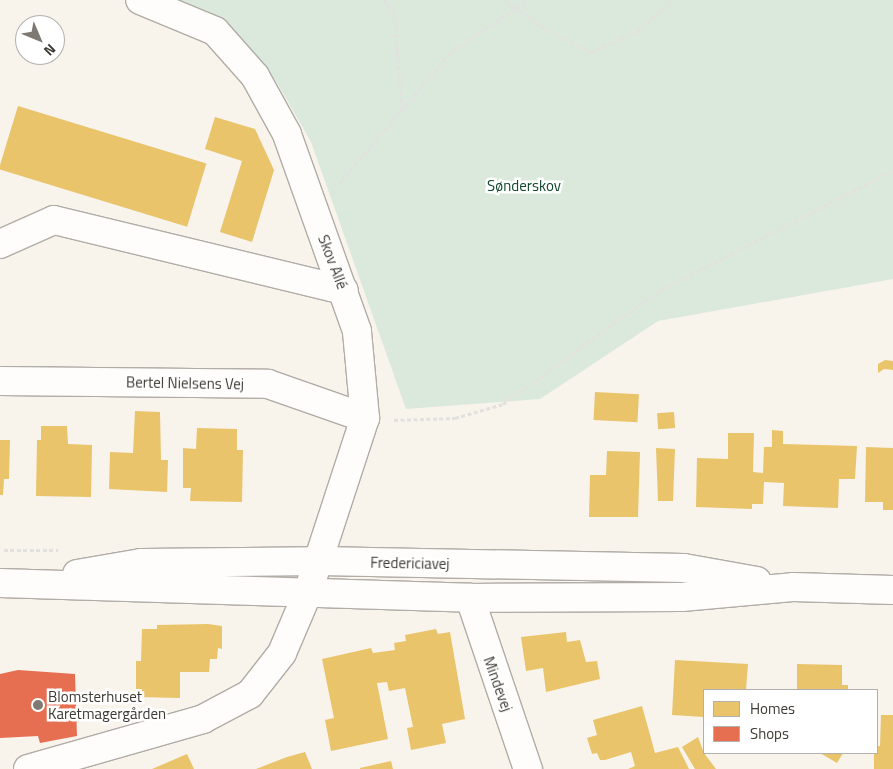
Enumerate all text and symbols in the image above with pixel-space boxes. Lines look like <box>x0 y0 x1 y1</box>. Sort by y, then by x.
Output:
north arrow <box>15 15 65 65</box>
text: N <box>39 39 61 61</box>
park label: Sønderskov <box>487 177 561 195</box>
street label: Skov Allé <box>314 232 352 292</box>
street label: Bertel Nielsens Vej <box>126 373 244 393</box>
street label: Fredericiavej <box>370 553 450 573</box>
street label: Mindevej <box>480 654 516 714</box>
place label: Blomsterhuset Karetmagergården <box>48 687 166 722</box>
legend <box>703 689 878 754</box>
text: Homes <box>750 697 795 720</box>
marker: Blomsterhuset Karetmagergården <box>32 699 44 711</box>
text: Shops <box>750 722 789 745</box>

